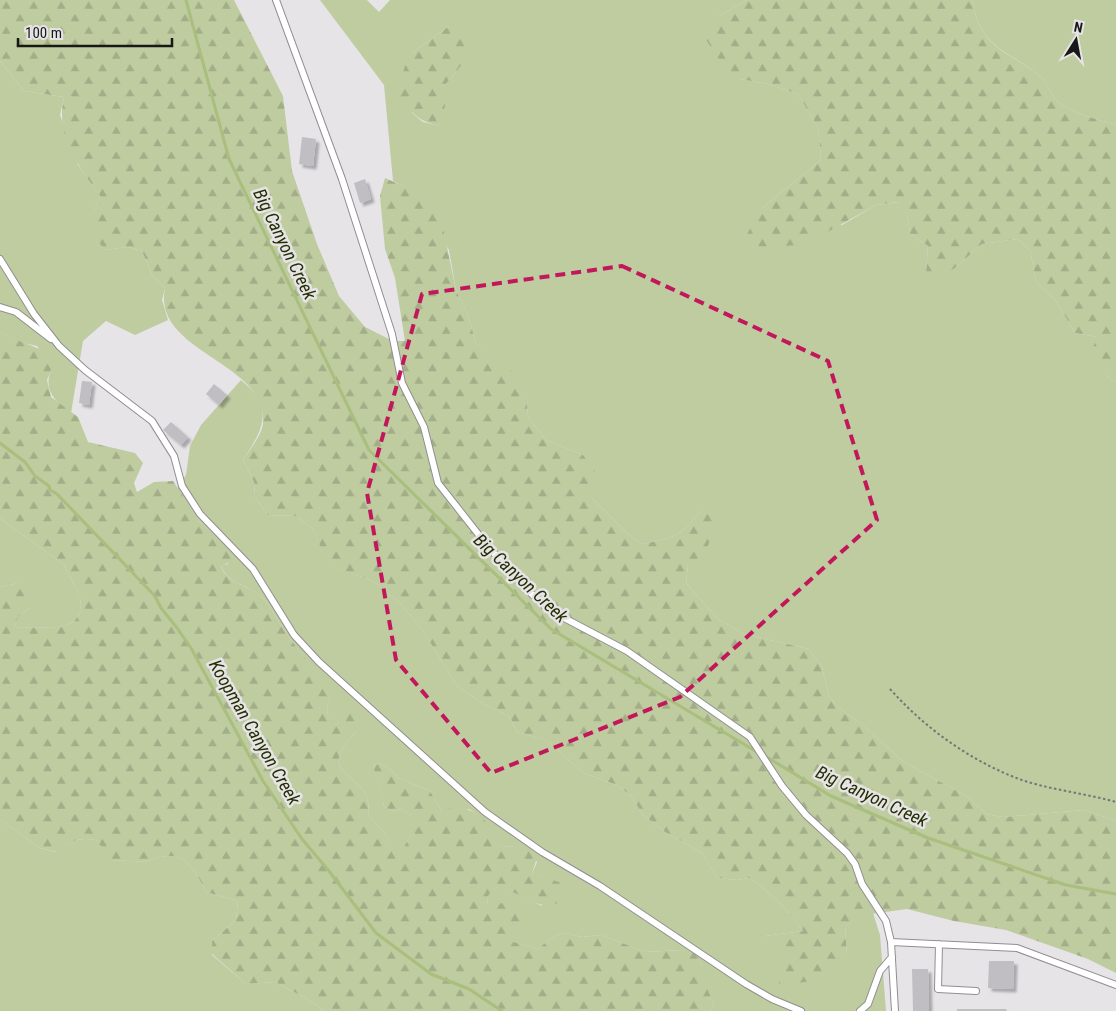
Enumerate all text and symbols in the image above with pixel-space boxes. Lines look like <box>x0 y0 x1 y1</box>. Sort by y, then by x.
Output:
scale bar <box>18 15 171 47</box>
north arrow <box>1051 15 1101 65</box>
text: N <box>1073 19 1084 36</box>
text: 100 m <box>25 24 62 42</box>
water label: Big Canyon Creek <box>249 185 321 304</box>
water label: Big Canyon Creek <box>470 529 573 628</box>
water label: Koopman Canyon Creek <box>205 656 306 809</box>
water label: Big Canyon Creek <box>813 761 932 831</box>

